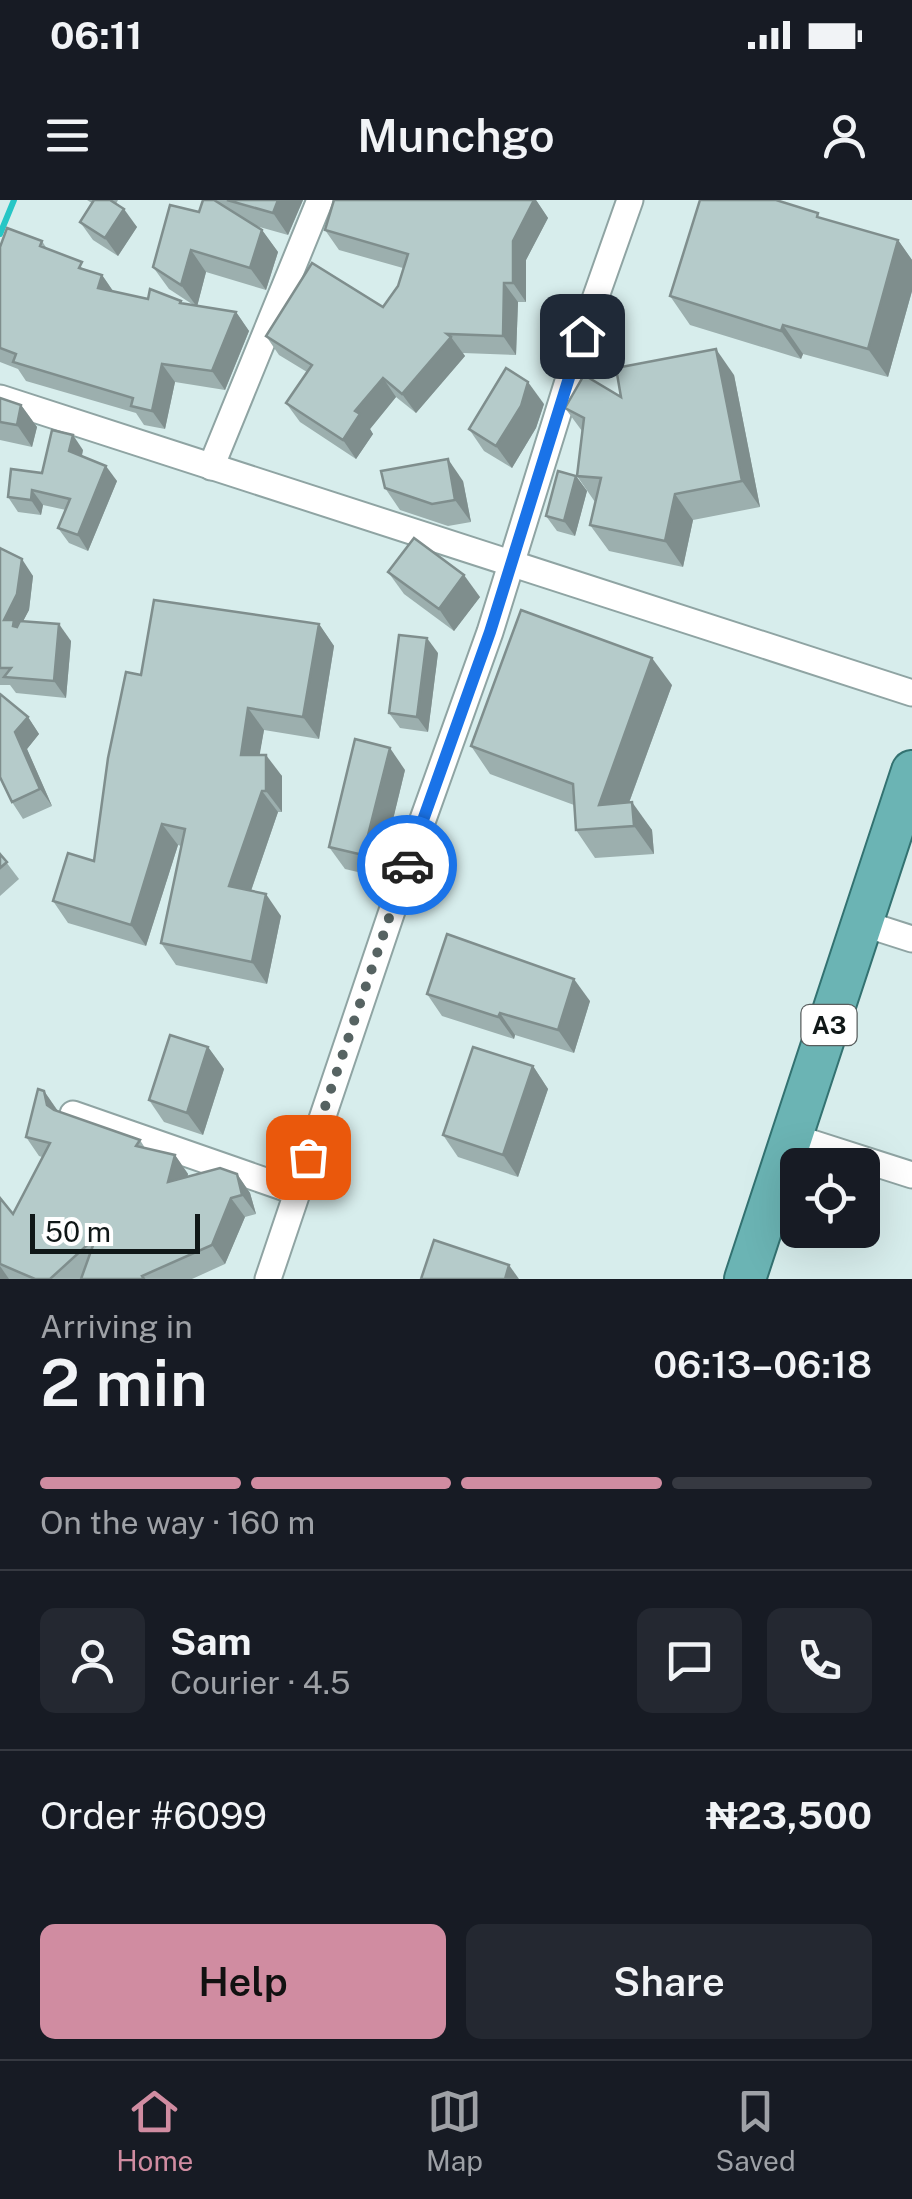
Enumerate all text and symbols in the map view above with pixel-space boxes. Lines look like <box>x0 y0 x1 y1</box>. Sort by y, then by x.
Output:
text: 06:11 <box>50 13 142 58</box>
icon: menu <box>40 108 95 163</box>
icon: person <box>817 108 872 163</box>
text: Munchgo <box>357 109 555 162</box>
pin <box>540 294 625 379</box>
icon: home <box>555 309 610 364</box>
courier <box>357 815 457 915</box>
icon: car <box>380 838 435 893</box>
road number: A3 <box>802 1005 856 1045</box>
pin <box>266 1115 351 1200</box>
icon: bag <box>281 1130 336 1185</box>
map controls <box>780 1148 880 1248</box>
button: locate <box>780 1148 880 1248</box>
scale bar <box>30 1209 200 1254</box>
text: 50 m <box>45 1215 111 1248</box>
text: Arriving in <box>40 1308 193 1345</box>
text: 06:13–06:18 <box>653 1342 872 1387</box>
text: 2 min <box>40 1344 208 1421</box>
text: On the way · 160 m <box>40 1504 315 1541</box>
button: person <box>40 1608 145 1713</box>
button: chat <box>637 1608 742 1713</box>
button: phone <box>767 1608 872 1713</box>
text: Sam <box>170 1619 252 1664</box>
text: Courier · 4.5 <box>170 1664 350 1701</box>
text: Order #6099 <box>40 1793 267 1838</box>
text: ₦23,500 <box>706 1793 872 1838</box>
button: Help <box>40 1924 446 2039</box>
button: Share <box>466 1924 872 2039</box>
tab: Home <box>116 2084 193 2177</box>
tab: Map <box>426 2084 483 2177</box>
tab: Saved <box>716 2084 796 2177</box>

